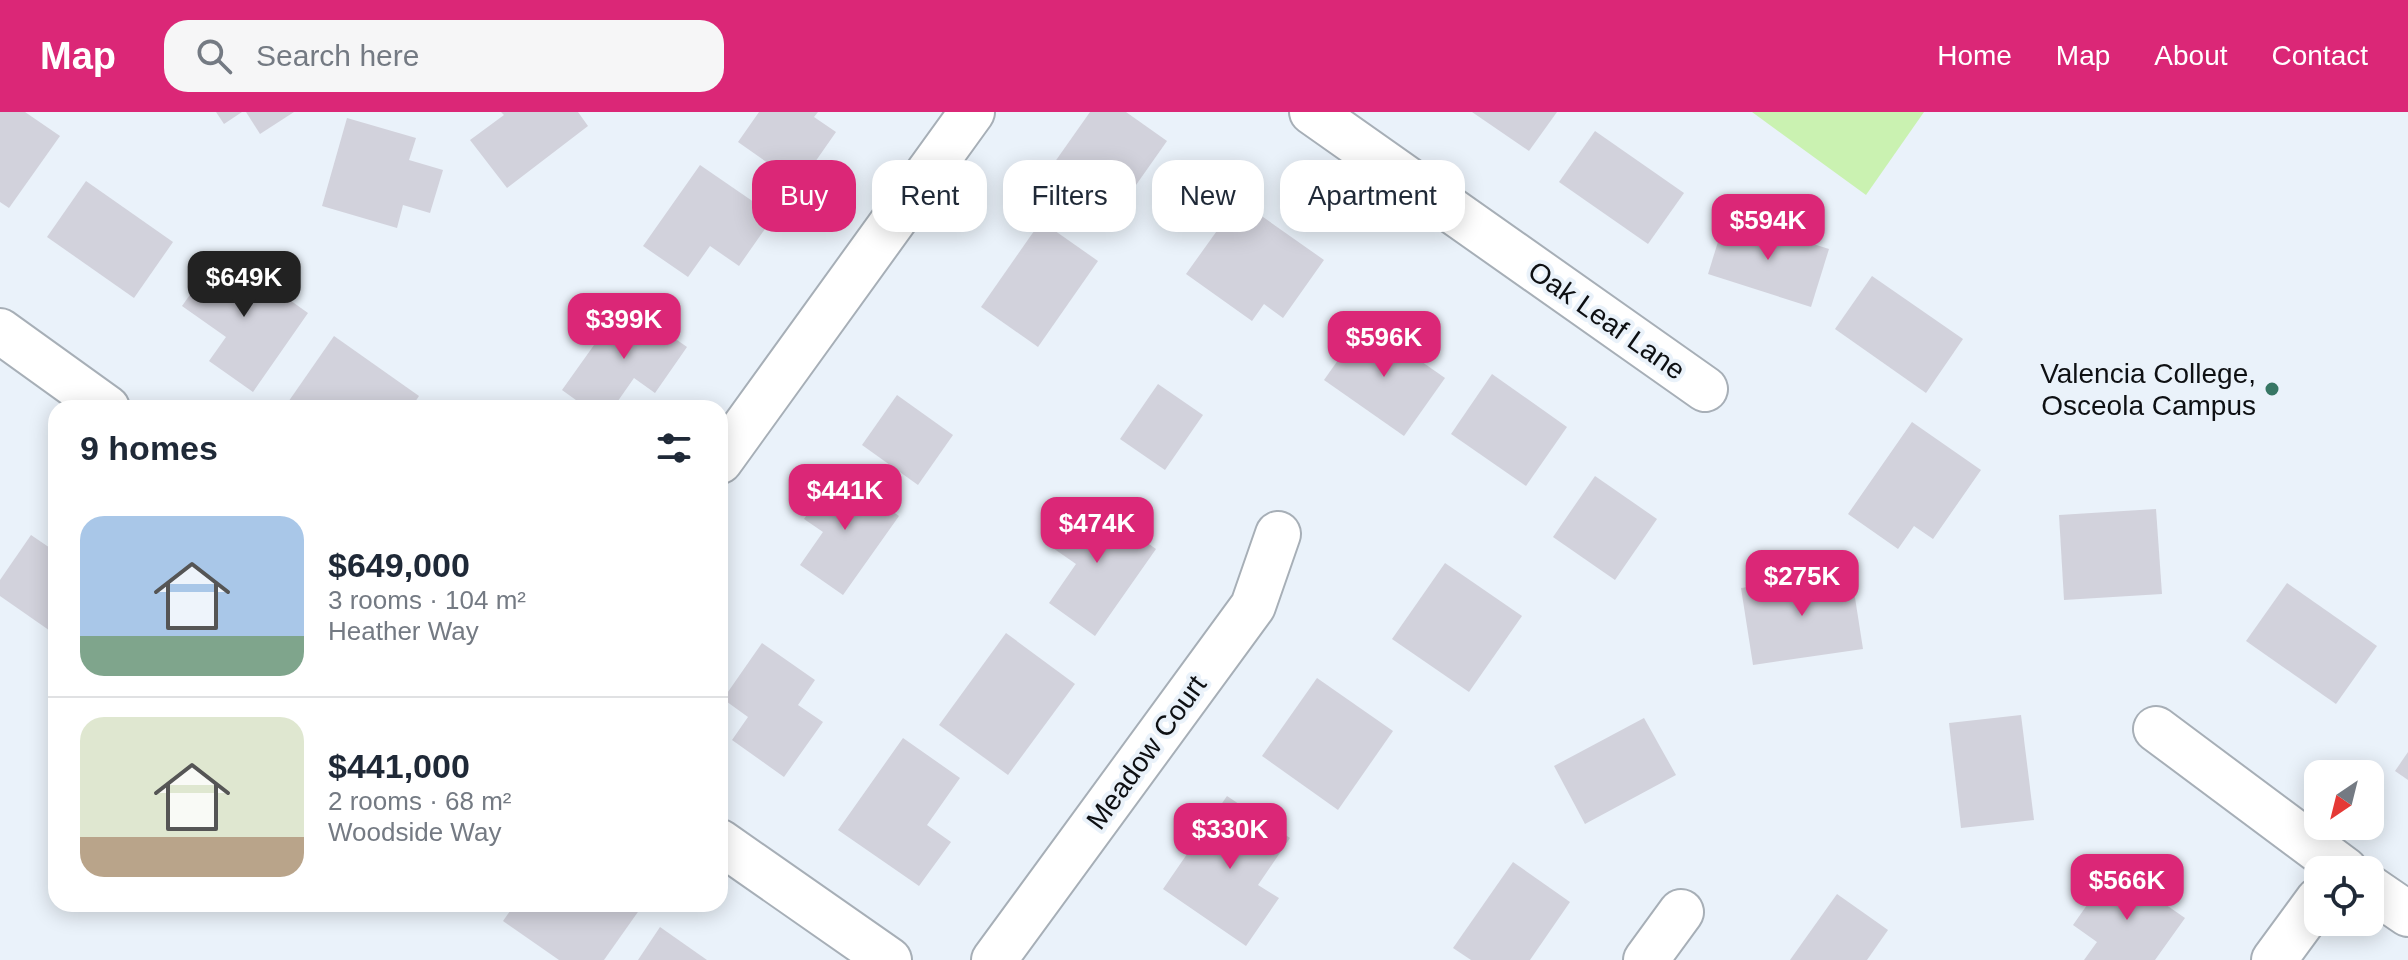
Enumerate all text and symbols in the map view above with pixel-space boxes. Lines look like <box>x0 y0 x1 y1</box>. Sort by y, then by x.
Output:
search box <box>164 20 724 92</box>
icon: search <box>192 34 236 78</box>
text: Map <box>40 35 116 77</box>
text: Search here <box>256 39 419 72</box>
text: Home <box>1937 40 2012 71</box>
text: Map <box>2056 40 2110 71</box>
text: About <box>2154 40 2228 71</box>
text: Contact <box>2272 40 2368 71</box>
chip: Buy <box>752 160 856 232</box>
chip: Rent <box>872 160 987 232</box>
chip: Filters <box>1003 160 1136 232</box>
chip: New <box>1152 160 1264 232</box>
chip: Apartment <box>1280 160 1465 232</box>
pin: $594K <box>1712 194 1824 262</box>
text: $594K <box>1730 205 1806 235</box>
pin: $649K <box>188 251 300 319</box>
street label: Oak Leaf Lane <box>1523 255 1691 386</box>
text: $649K <box>206 262 282 292</box>
pin: $399K <box>568 293 680 361</box>
text: $399K <box>586 304 662 334</box>
pin: $596K <box>1328 311 1440 379</box>
text: $596K <box>1346 322 1422 352</box>
place label: Valencia College, Osceola Campus <box>2040 358 2256 421</box>
marker: Valencia College, Osceola Campus <box>2263 380 2281 398</box>
icon: filters <box>652 426 696 470</box>
text: 9 homes <box>80 429 218 467</box>
pin: $441K <box>789 464 901 532</box>
text: $441K <box>807 475 883 505</box>
pin: $474K <box>1041 497 1153 565</box>
text: $474K <box>1059 508 1135 538</box>
text: $649,000 <box>328 546 470 584</box>
icon: home <box>144 548 240 644</box>
pin: $275K <box>1746 550 1858 618</box>
text: $275K <box>1764 561 1840 591</box>
text: 3 rooms · 104 m² <box>328 585 526 615</box>
text: Heather Way <box>328 616 479 646</box>
street label: Meadow Court <box>1080 669 1213 835</box>
text: $441,000 <box>328 747 470 785</box>
icon: home <box>144 749 240 845</box>
north arrow <box>2304 760 2384 840</box>
map controls <box>2304 760 2384 936</box>
text: 2 rooms · 68 m² <box>328 786 512 816</box>
pin: $330K <box>1174 803 1286 871</box>
text: $330K <box>1192 814 1268 844</box>
text: Woodside Way <box>328 817 501 847</box>
pin: $566K <box>2071 854 2183 922</box>
button: locate <box>2304 856 2384 936</box>
text: $566K <box>2089 865 2165 895</box>

